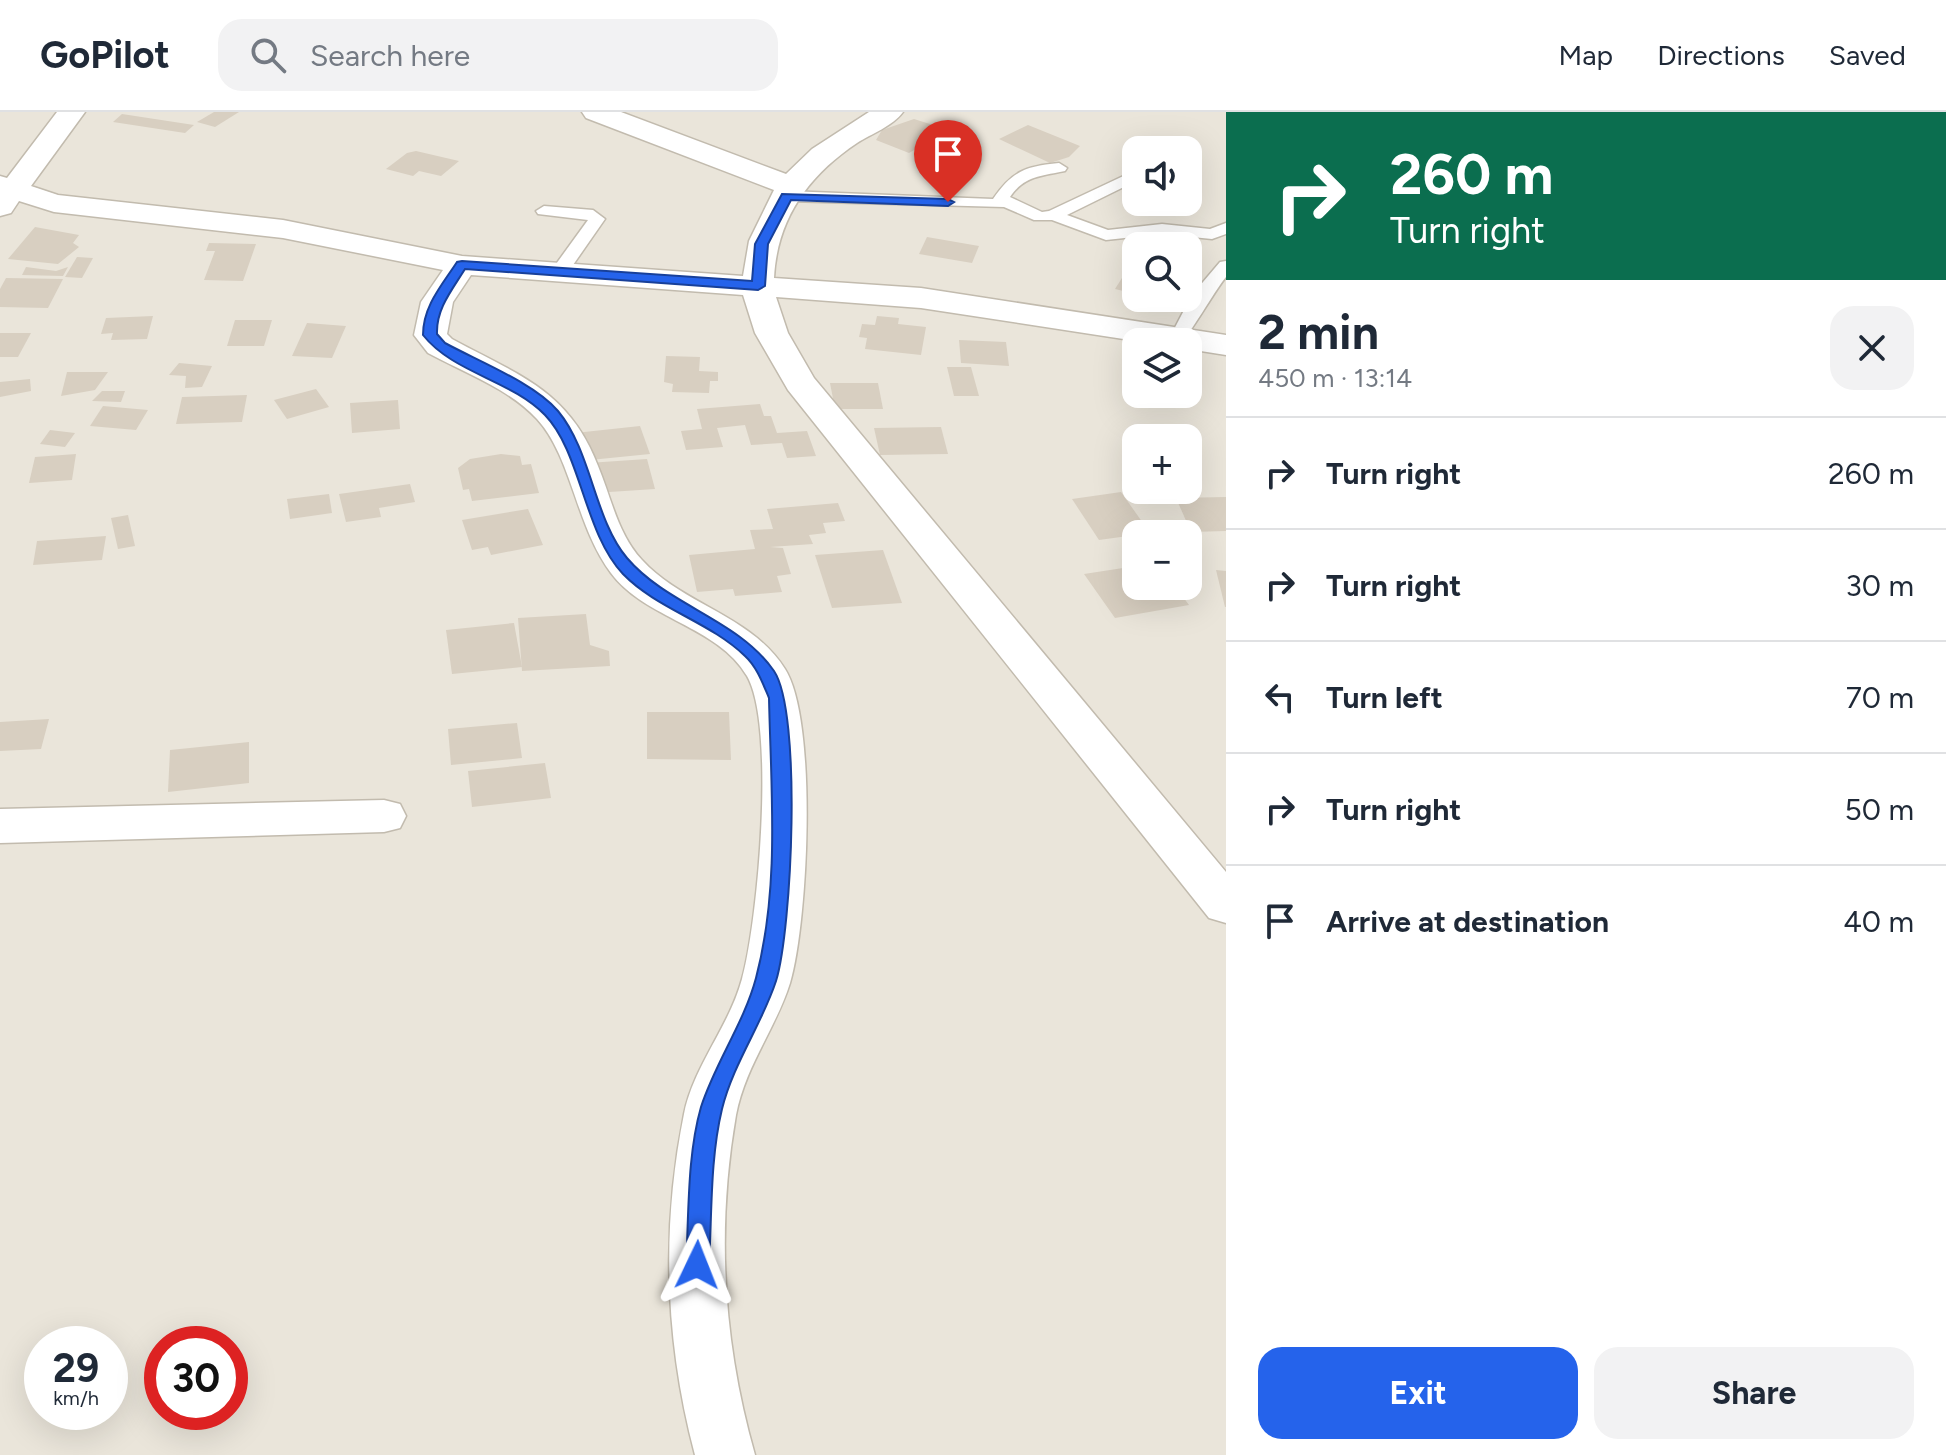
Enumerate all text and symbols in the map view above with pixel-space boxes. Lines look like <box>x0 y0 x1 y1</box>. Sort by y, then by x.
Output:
search box <box>218 19 778 91</box>
text: GoPilot <box>40 32 170 78</box>
icon: search <box>246 33 290 77</box>
text: Search here <box>310 37 470 74</box>
text: Map <box>1559 38 1613 72</box>
text: Directions <box>1657 38 1785 72</box>
text: Saved <box>1829 38 1906 72</box>
pin <box>914 120 982 202</box>
icon: arrive <box>926 132 970 176</box>
map controls <box>1122 136 1202 600</box>
button: sound <box>1122 136 1202 216</box>
text: 260 m <box>1390 141 1553 208</box>
icon: right <box>1258 144 1362 248</box>
text: Turn right <box>1390 209 1545 252</box>
button: search <box>1122 232 1202 312</box>
text: 2 min <box>1258 303 1379 361</box>
button: close <box>1830 306 1914 390</box>
button: layers <box>1122 328 1202 408</box>
text: 450 m · 13:14 <box>1258 362 1412 394</box>
button: + <box>1122 424 1202 504</box>
icon: right <box>1258 451 1302 495</box>
text: Turn right <box>1326 455 1461 492</box>
text: 260 m <box>1828 455 1914 492</box>
button: − <box>1122 520 1202 600</box>
icon: right <box>1258 563 1302 607</box>
text: Turn right <box>1326 567 1461 604</box>
text: 30 m <box>1846 567 1914 604</box>
icon: left <box>1258 675 1302 719</box>
text: Turn left <box>1326 679 1443 716</box>
text: 70 m <box>1846 679 1914 716</box>
icon: right <box>1258 787 1302 831</box>
text: Turn right <box>1326 791 1461 828</box>
text: 50 m <box>1845 791 1914 828</box>
icon: arrive <box>1258 899 1302 943</box>
text: Arrive at destination <box>1326 903 1609 940</box>
text: 40 m <box>1843 903 1914 940</box>
position arrow <box>655 1223 739 1307</box>
speed limit sign: 30 <box>144 1326 248 1430</box>
text: 29 <box>53 1344 99 1392</box>
button: Exit <box>1258 1347 1578 1439</box>
button: Share <box>1594 1347 1914 1439</box>
text: km/h <box>53 1386 99 1410</box>

